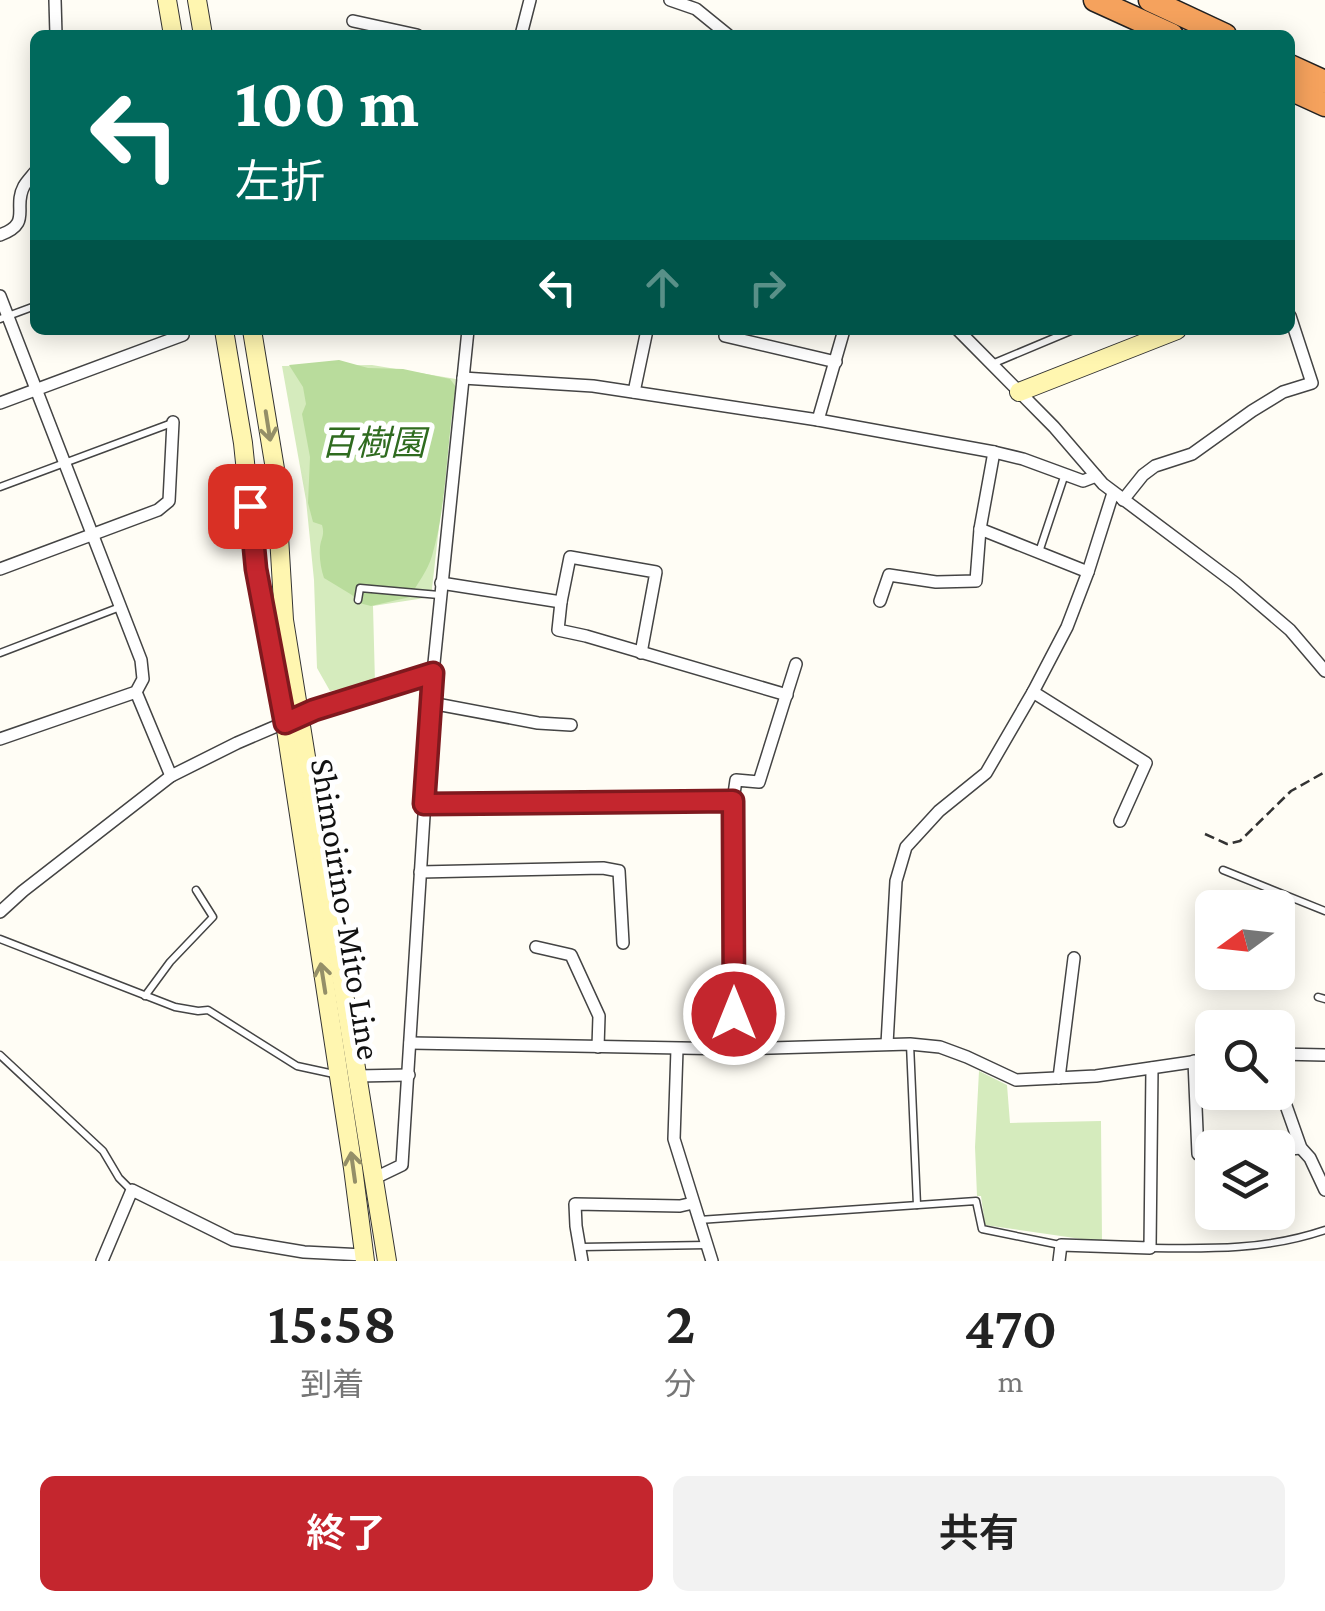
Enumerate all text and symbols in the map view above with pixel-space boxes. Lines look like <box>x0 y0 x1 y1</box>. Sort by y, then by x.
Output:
text: 100 m <box>235 63 419 141</box>
icon: left <box>70 70 200 200</box>
text: 左折 <box>235 157 325 207</box>
icon: left <box>530 260 585 315</box>
icon: ahead <box>635 260 690 315</box>
icon: right <box>740 260 795 315</box>
one-way arrow <box>259 409 278 442</box>
park label: 百樹園 <box>320 424 430 463</box>
pin <box>208 464 293 549</box>
icon: arrive <box>223 479 278 534</box>
street label: Shimoirino-Mito Line <box>303 756 389 1062</box>
north arrow <box>1195 890 1295 990</box>
map controls <box>1195 890 1295 1230</box>
one-way arrow <box>313 962 332 995</box>
position arrow <box>682 962 786 1066</box>
button: search <box>1195 1010 1295 1110</box>
button: layers <box>1195 1130 1295 1230</box>
one-way arrow <box>343 1152 361 1184</box>
text: 15:58 <box>268 1289 397 1356</box>
text: 2 <box>665 1289 695 1356</box>
text: 470 <box>964 1294 1057 1361</box>
text: m <box>998 1363 1024 1399</box>
text: 到着 <box>300 1366 364 1402</box>
text: 分 <box>664 1366 696 1402</box>
button: 終了 <box>40 1476 653 1591</box>
button: 共有 <box>673 1476 1285 1591</box>

